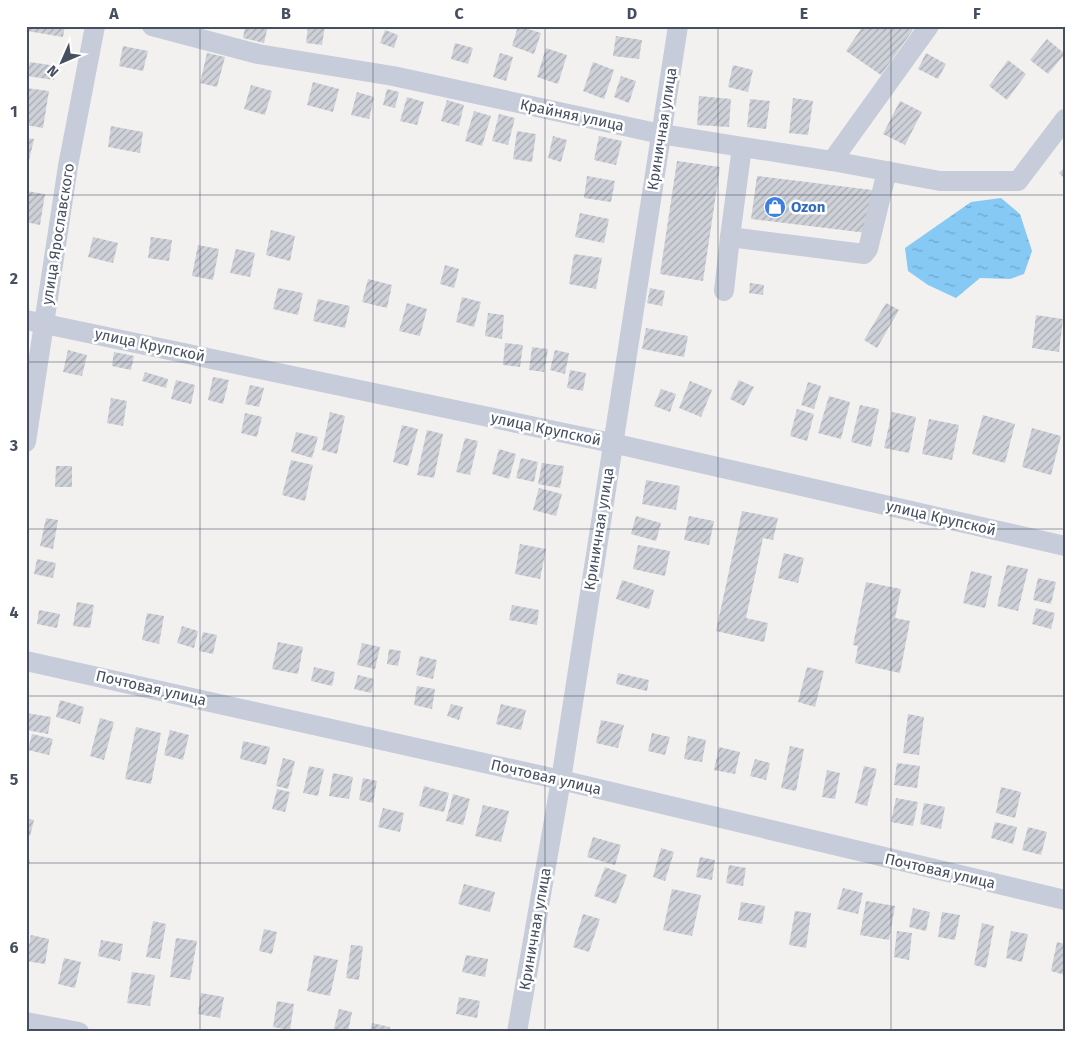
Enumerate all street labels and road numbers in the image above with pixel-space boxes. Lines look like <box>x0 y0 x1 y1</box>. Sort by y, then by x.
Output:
street label: Криничная улица <box>643 66 681 192</box>
street label: Крайняя улица <box>518 95 626 135</box>
street label: улица Ярославского <box>38 162 78 306</box>
street label: улица Крупской <box>93 325 207 365</box>
street label: улица Крупской <box>489 409 603 449</box>
street label: Криничная улица <box>580 466 618 592</box>
street label: улица Крупской <box>884 497 998 539</box>
street label: Почтовая улица <box>94 667 208 709</box>
street label: Почтовая улица <box>489 756 603 798</box>
street label: Почтовая улица <box>883 850 997 892</box>
street label: Криничная улица <box>515 866 555 992</box>

